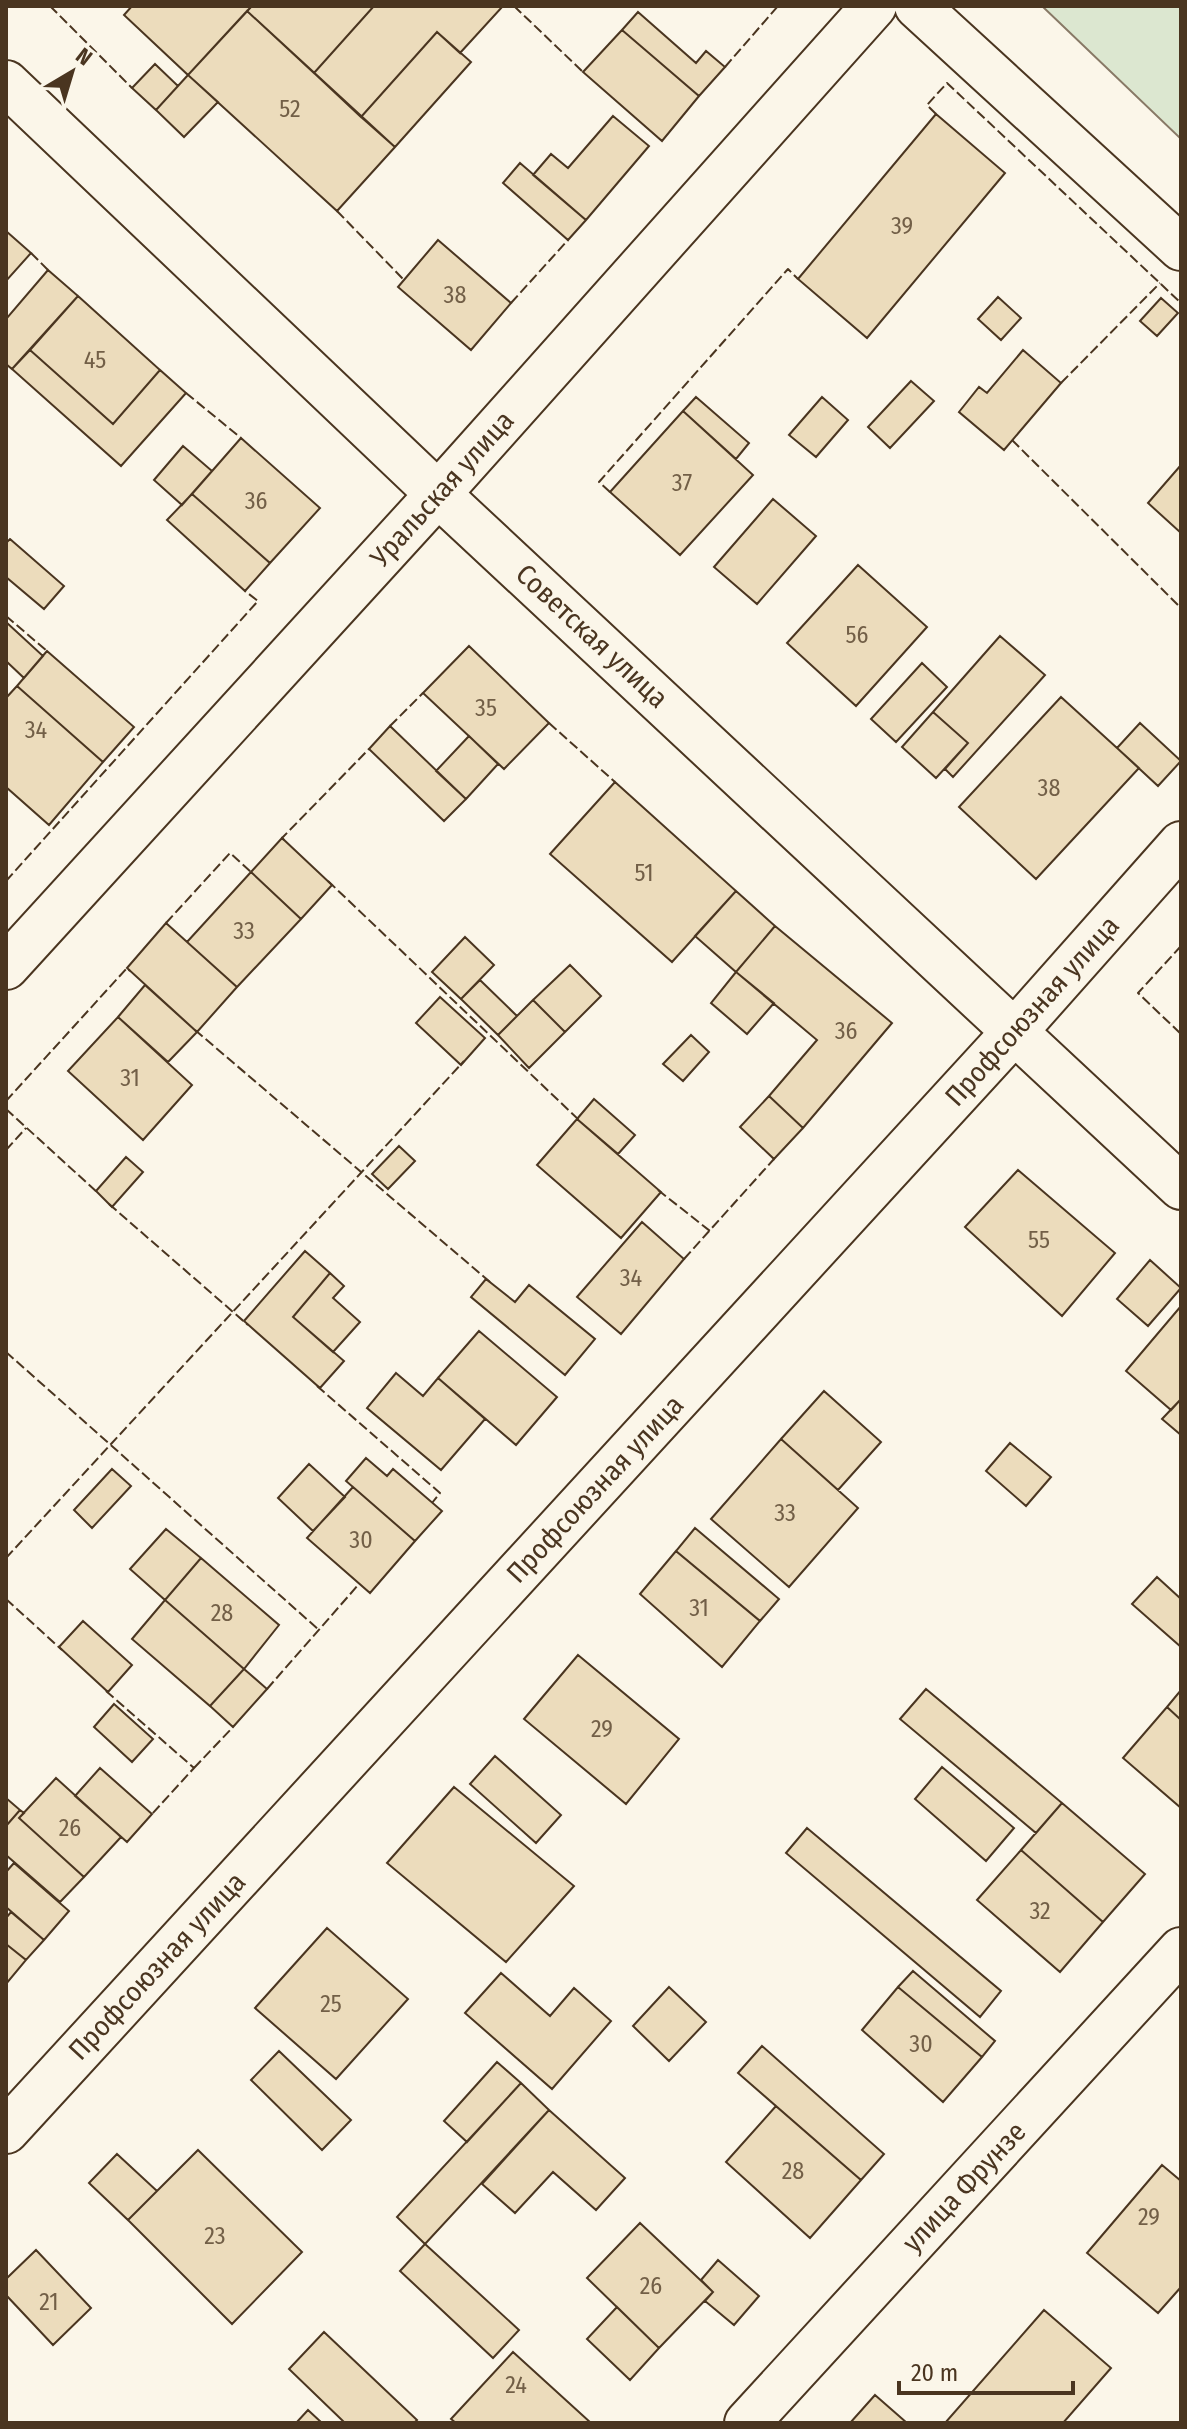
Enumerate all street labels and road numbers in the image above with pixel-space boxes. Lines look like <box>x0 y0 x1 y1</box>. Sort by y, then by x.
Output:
street label: Уральская улица <box>363 404 521 575</box>
street label: Советская улица <box>509 557 675 715</box>
street label: Профсоюзная улица <box>938 909 1126 1113</box>
street label: Профсоюзная улица <box>500 1388 690 1590</box>
street label: Профсоюзная улица <box>62 1865 252 2067</box>
street label: улица Фрунзе <box>895 2115 1033 2259</box>

